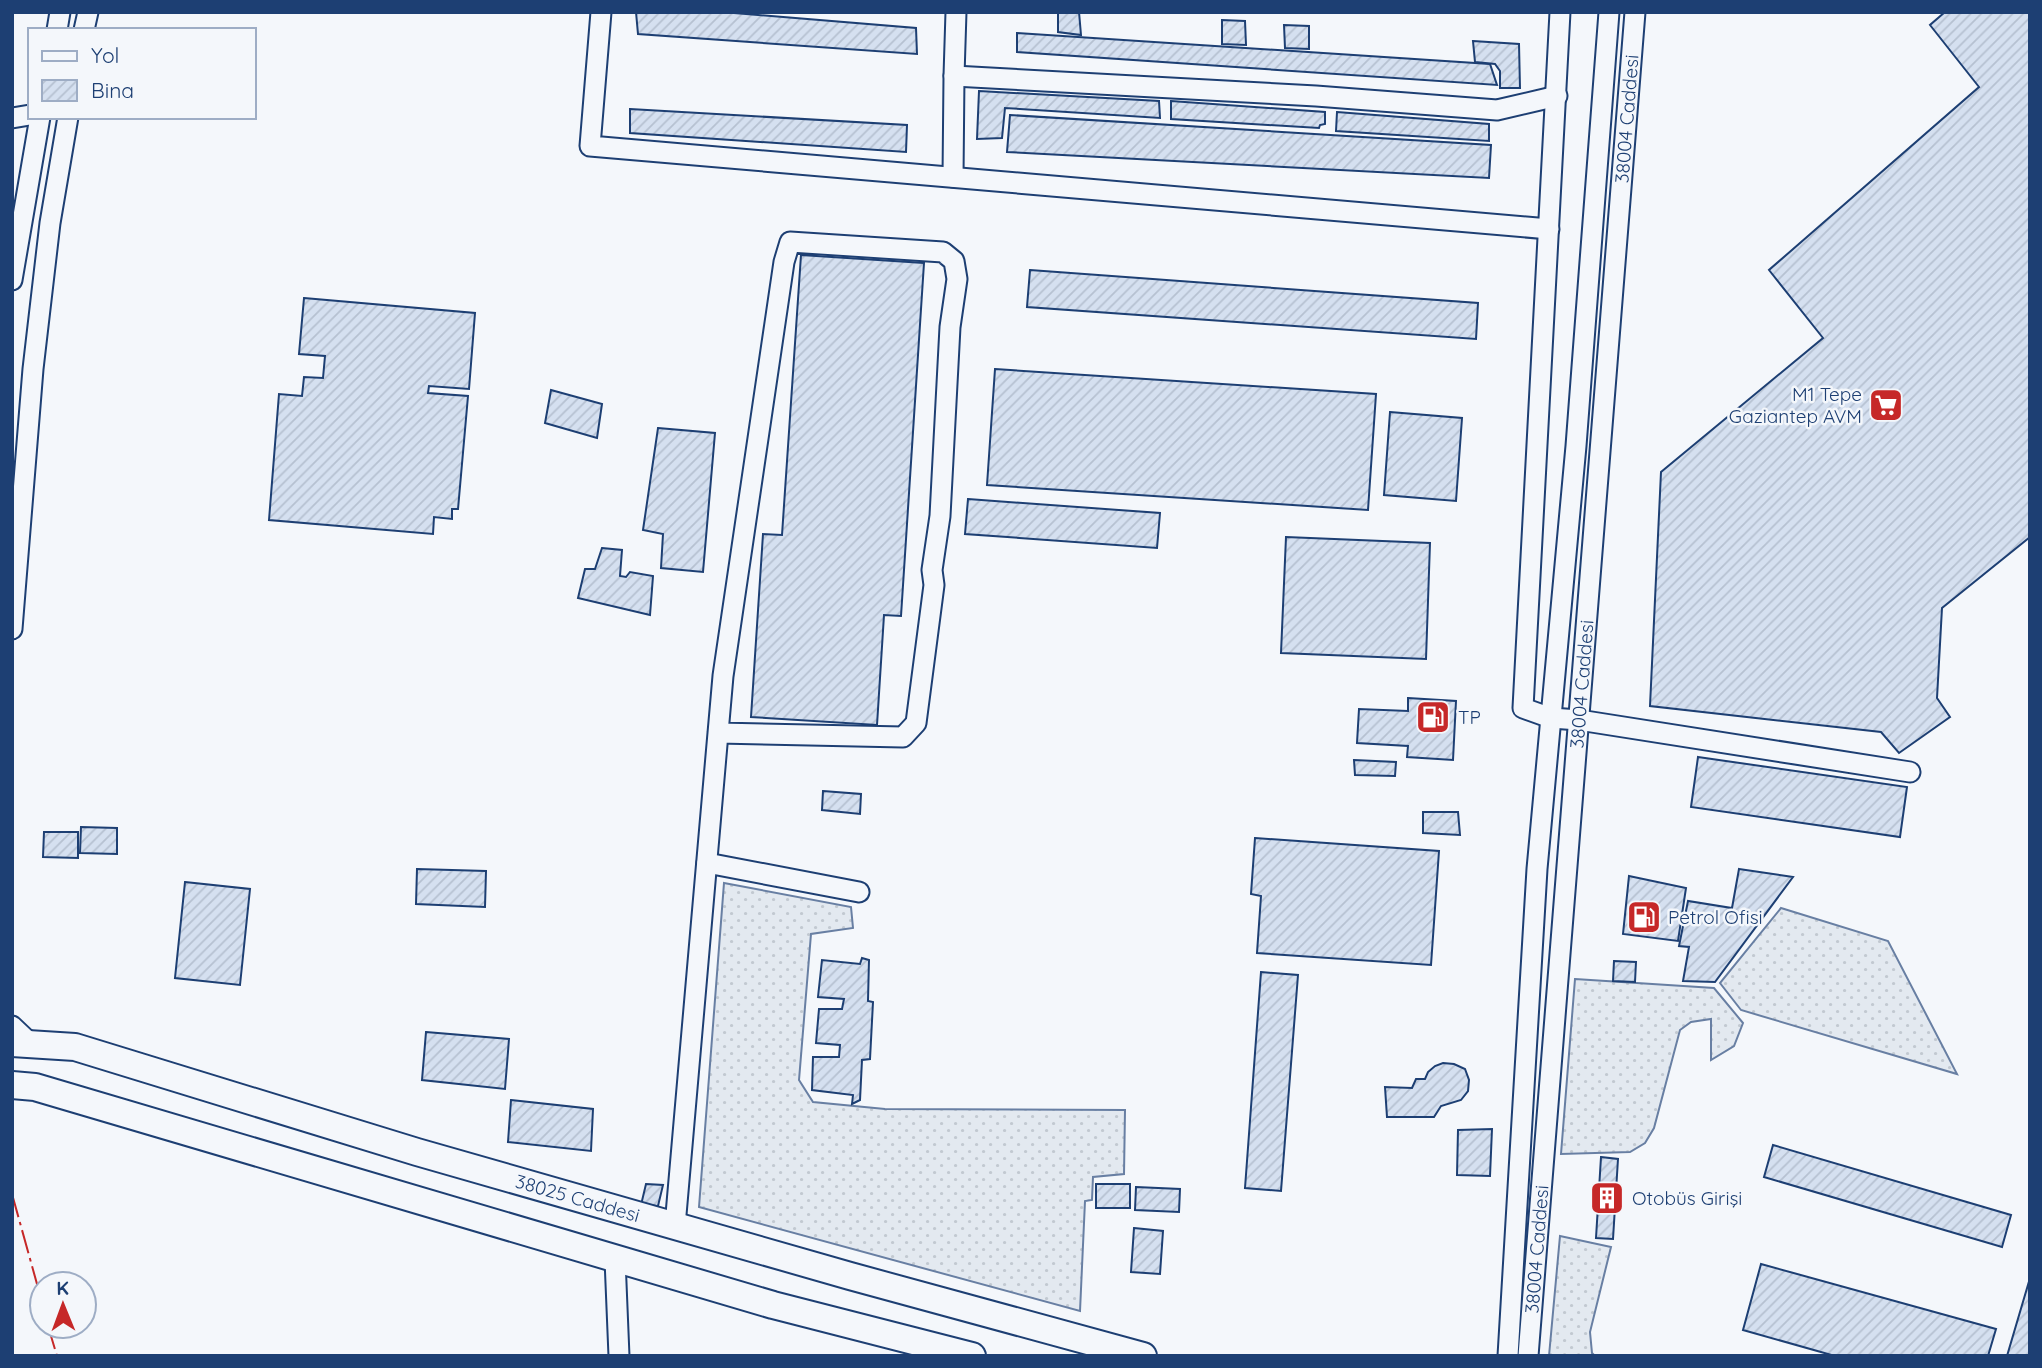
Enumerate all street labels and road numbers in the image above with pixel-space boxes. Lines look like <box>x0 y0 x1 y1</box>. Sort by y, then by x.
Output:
street label: 38004 Caddesi <box>1609 54 1644 184</box>
street label: 38004 Caddesi <box>1564 619 1599 749</box>
street label: 38025 Caddesi <box>513 1169 643 1227</box>
street label: 38004 Caddesi <box>1519 1184 1554 1314</box>

